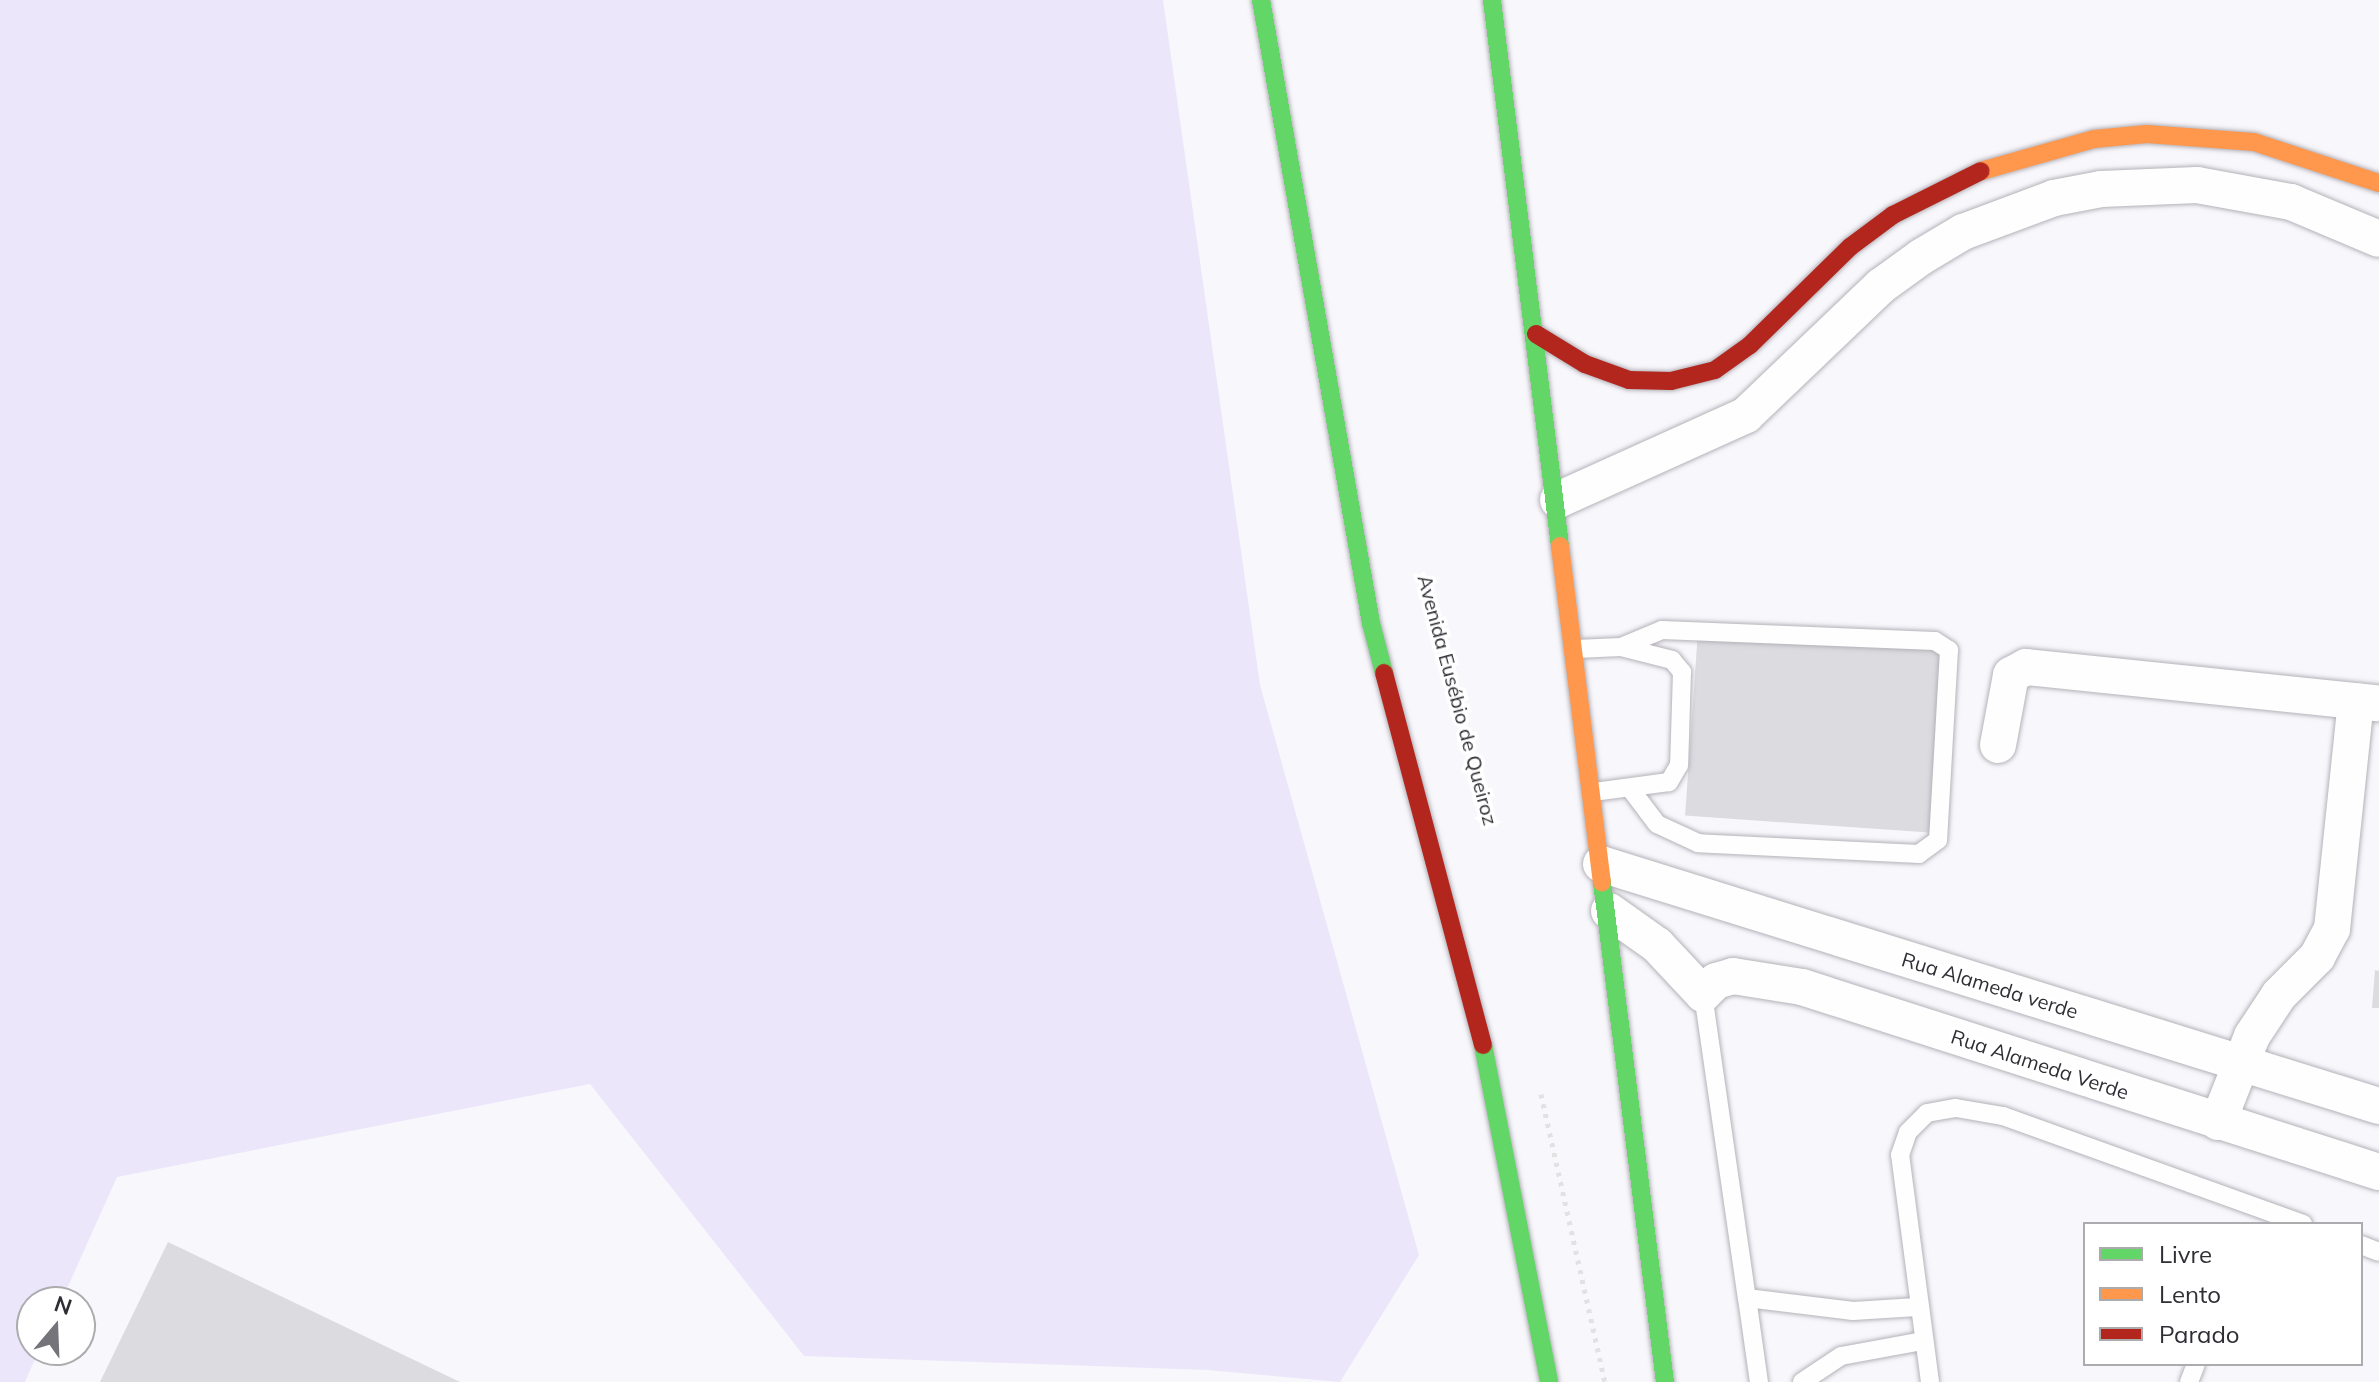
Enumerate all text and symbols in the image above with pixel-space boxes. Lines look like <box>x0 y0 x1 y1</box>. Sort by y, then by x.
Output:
street label: Avenida Eusébio de Queiroz <box>1413 572 1503 828</box>
street label: Rua Alameda verde <box>1899 947 2081 1023</box>
street label: Rua Alameda Verde <box>1948 1024 2132 1104</box>
legend <box>2083 1222 2363 1366</box>
text: Livre <box>2159 1239 2212 1269</box>
text: Lento <box>2159 1279 2221 1309</box>
north arrow <box>16 1286 96 1366</box>
text: N <box>51 1289 76 1321</box>
text: Parado <box>2159 1319 2240 1349</box>

